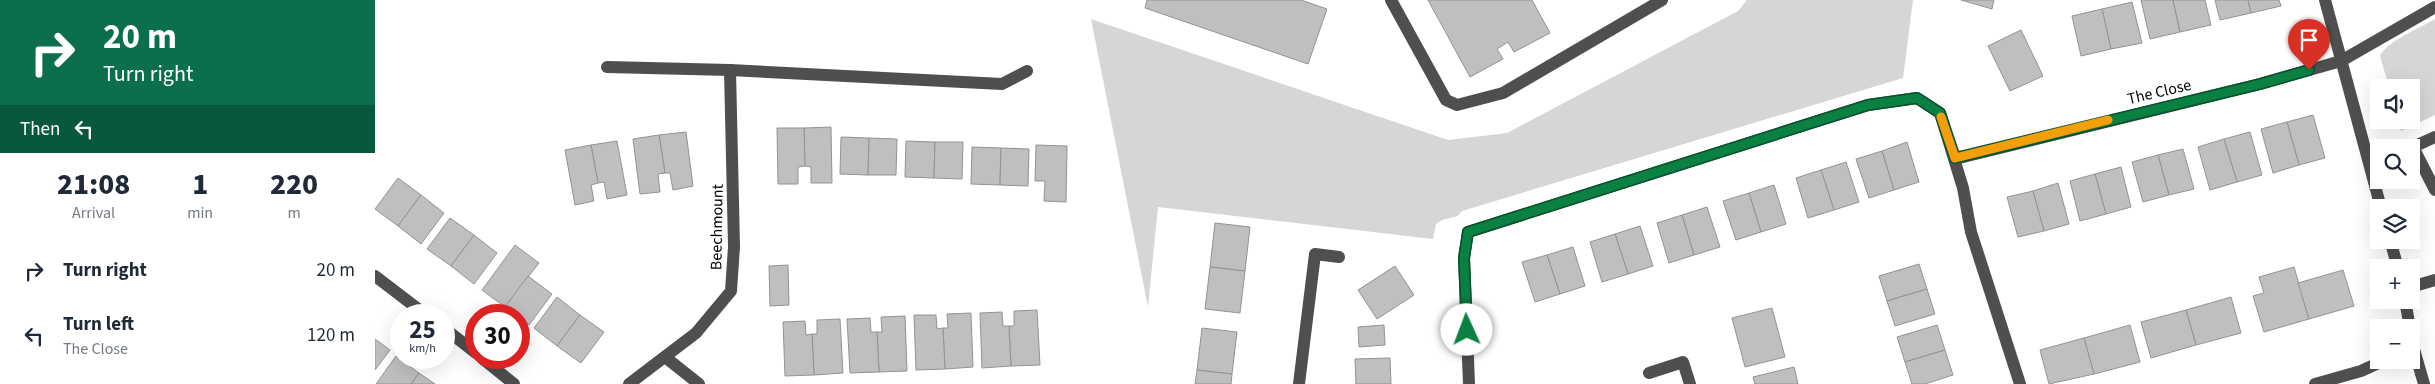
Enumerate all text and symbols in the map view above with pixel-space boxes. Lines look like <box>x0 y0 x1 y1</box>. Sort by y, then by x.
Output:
text: 20 m <box>103 12 177 62</box>
pin <box>2288 19 2330 70</box>
icon: right <box>20 20 85 85</box>
icon: arrive <box>2295 26 2323 54</box>
text: Turn right <box>103 58 193 90</box>
street label: The Close <box>2125 74 2193 110</box>
map controls <box>2370 79 2420 369</box>
button: sound <box>2370 79 2420 129</box>
icon: left <box>70 115 98 143</box>
text: Then <box>20 116 60 143</box>
button: search <box>2370 139 2420 189</box>
text: 21:08 <box>57 163 130 206</box>
text: 1 <box>192 163 208 206</box>
text: 220 <box>270 163 318 206</box>
street label: Beechmount <box>705 183 729 270</box>
button: layers <box>2370 199 2420 249</box>
text: Arrival <box>72 202 115 224</box>
text: min <box>187 202 213 224</box>
text: m <box>287 202 301 224</box>
icon: right <box>20 257 48 285</box>
text: Turn right <box>63 257 147 284</box>
text: 20 m <box>317 257 355 284</box>
button: + <box>2370 259 2420 309</box>
position arrow <box>1440 303 1492 355</box>
speed limit sign: 30 <box>465 304 530 369</box>
text: Turn left <box>63 311 134 338</box>
text: 25 <box>409 312 436 348</box>
button: − <box>2370 319 2420 369</box>
icon: left <box>20 322 48 350</box>
text: 120 m <box>307 322 355 349</box>
text: The Close <box>63 338 128 360</box>
text: km/h <box>409 340 436 357</box>

